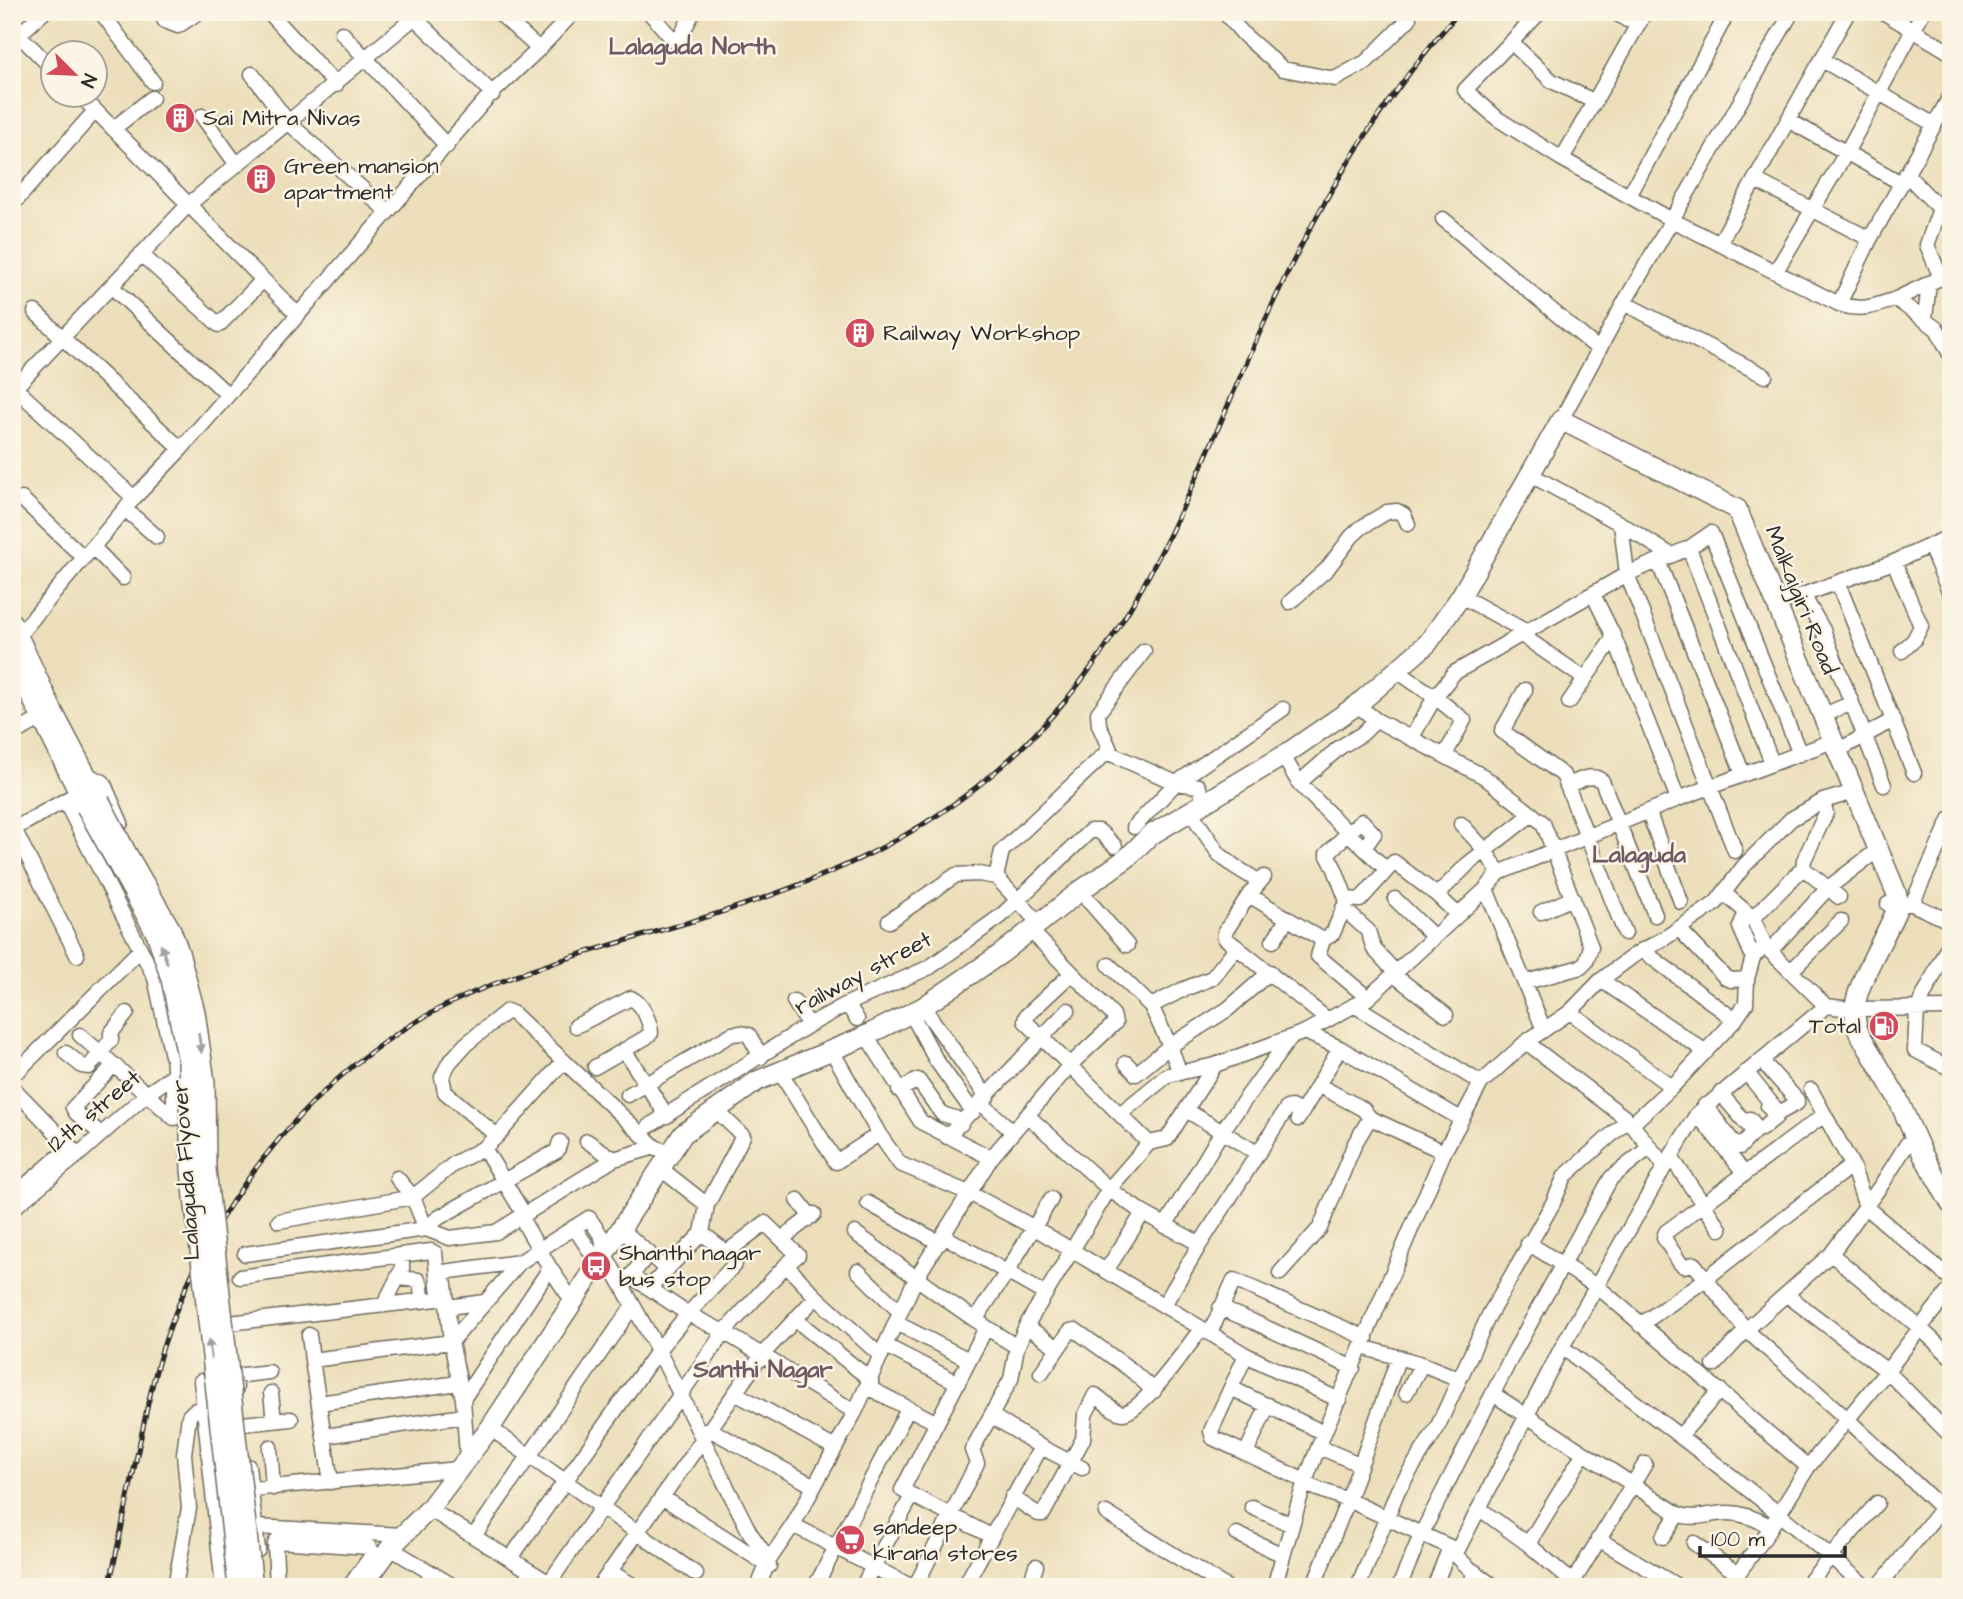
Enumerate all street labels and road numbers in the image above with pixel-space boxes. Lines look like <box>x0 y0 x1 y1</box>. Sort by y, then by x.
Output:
street label: Malkajgiri Road <box>1756 521 1845 680</box>
street label: railway street <box>789 923 938 1024</box>
street label: 12th street <box>40 1062 148 1160</box>
street label: Lalaguda Flyover <box>164 1078 209 1262</box>

